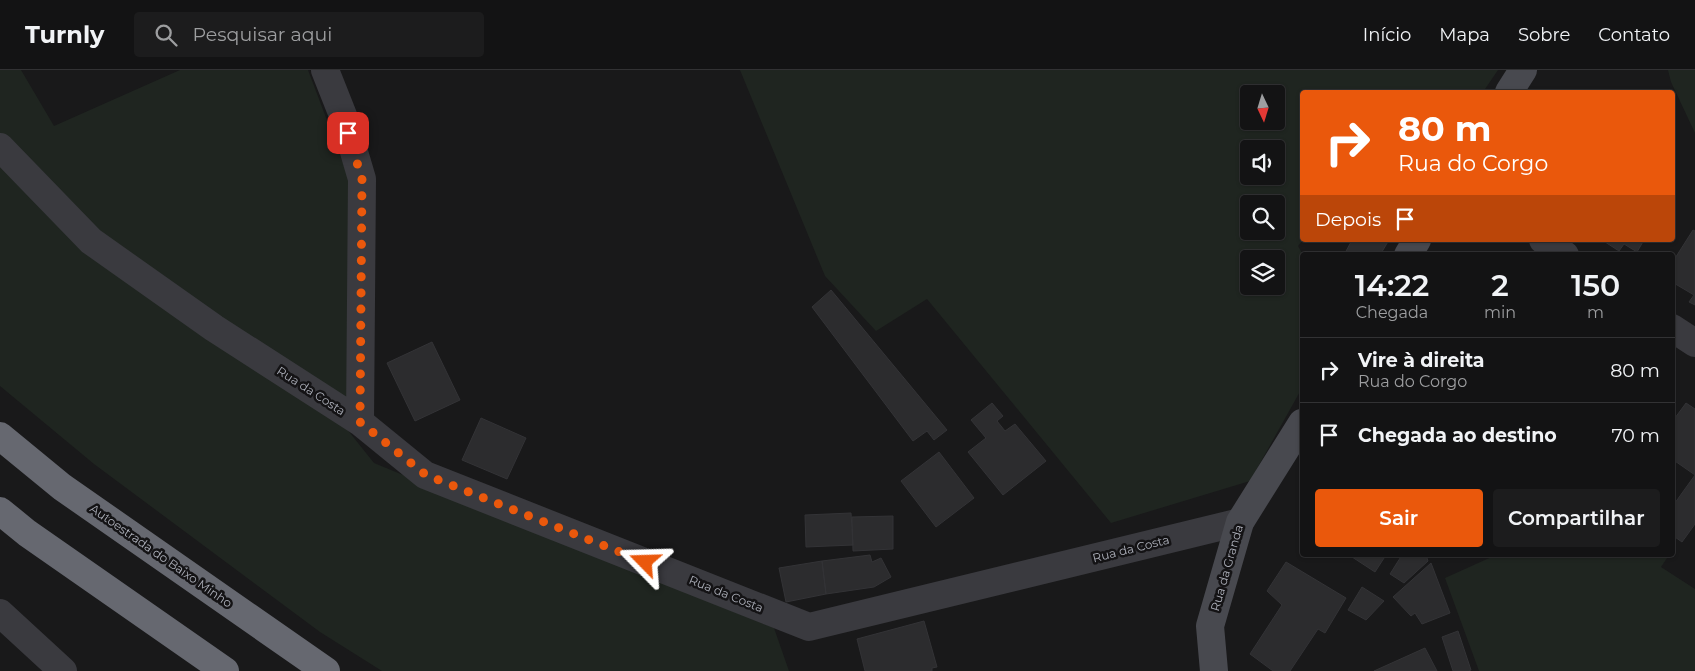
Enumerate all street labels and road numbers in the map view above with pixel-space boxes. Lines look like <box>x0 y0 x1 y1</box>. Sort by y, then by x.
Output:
street label: Rua da Costa <box>274 363 348 418</box>
street label: Autoestrada do Baixo Minho <box>87 501 235 610</box>
street label: Rua da Granda <box>1207 523 1246 613</box>
street label: Rua da Costa <box>1091 532 1171 565</box>
street label: Rua da Costa <box>687 572 765 615</box>

